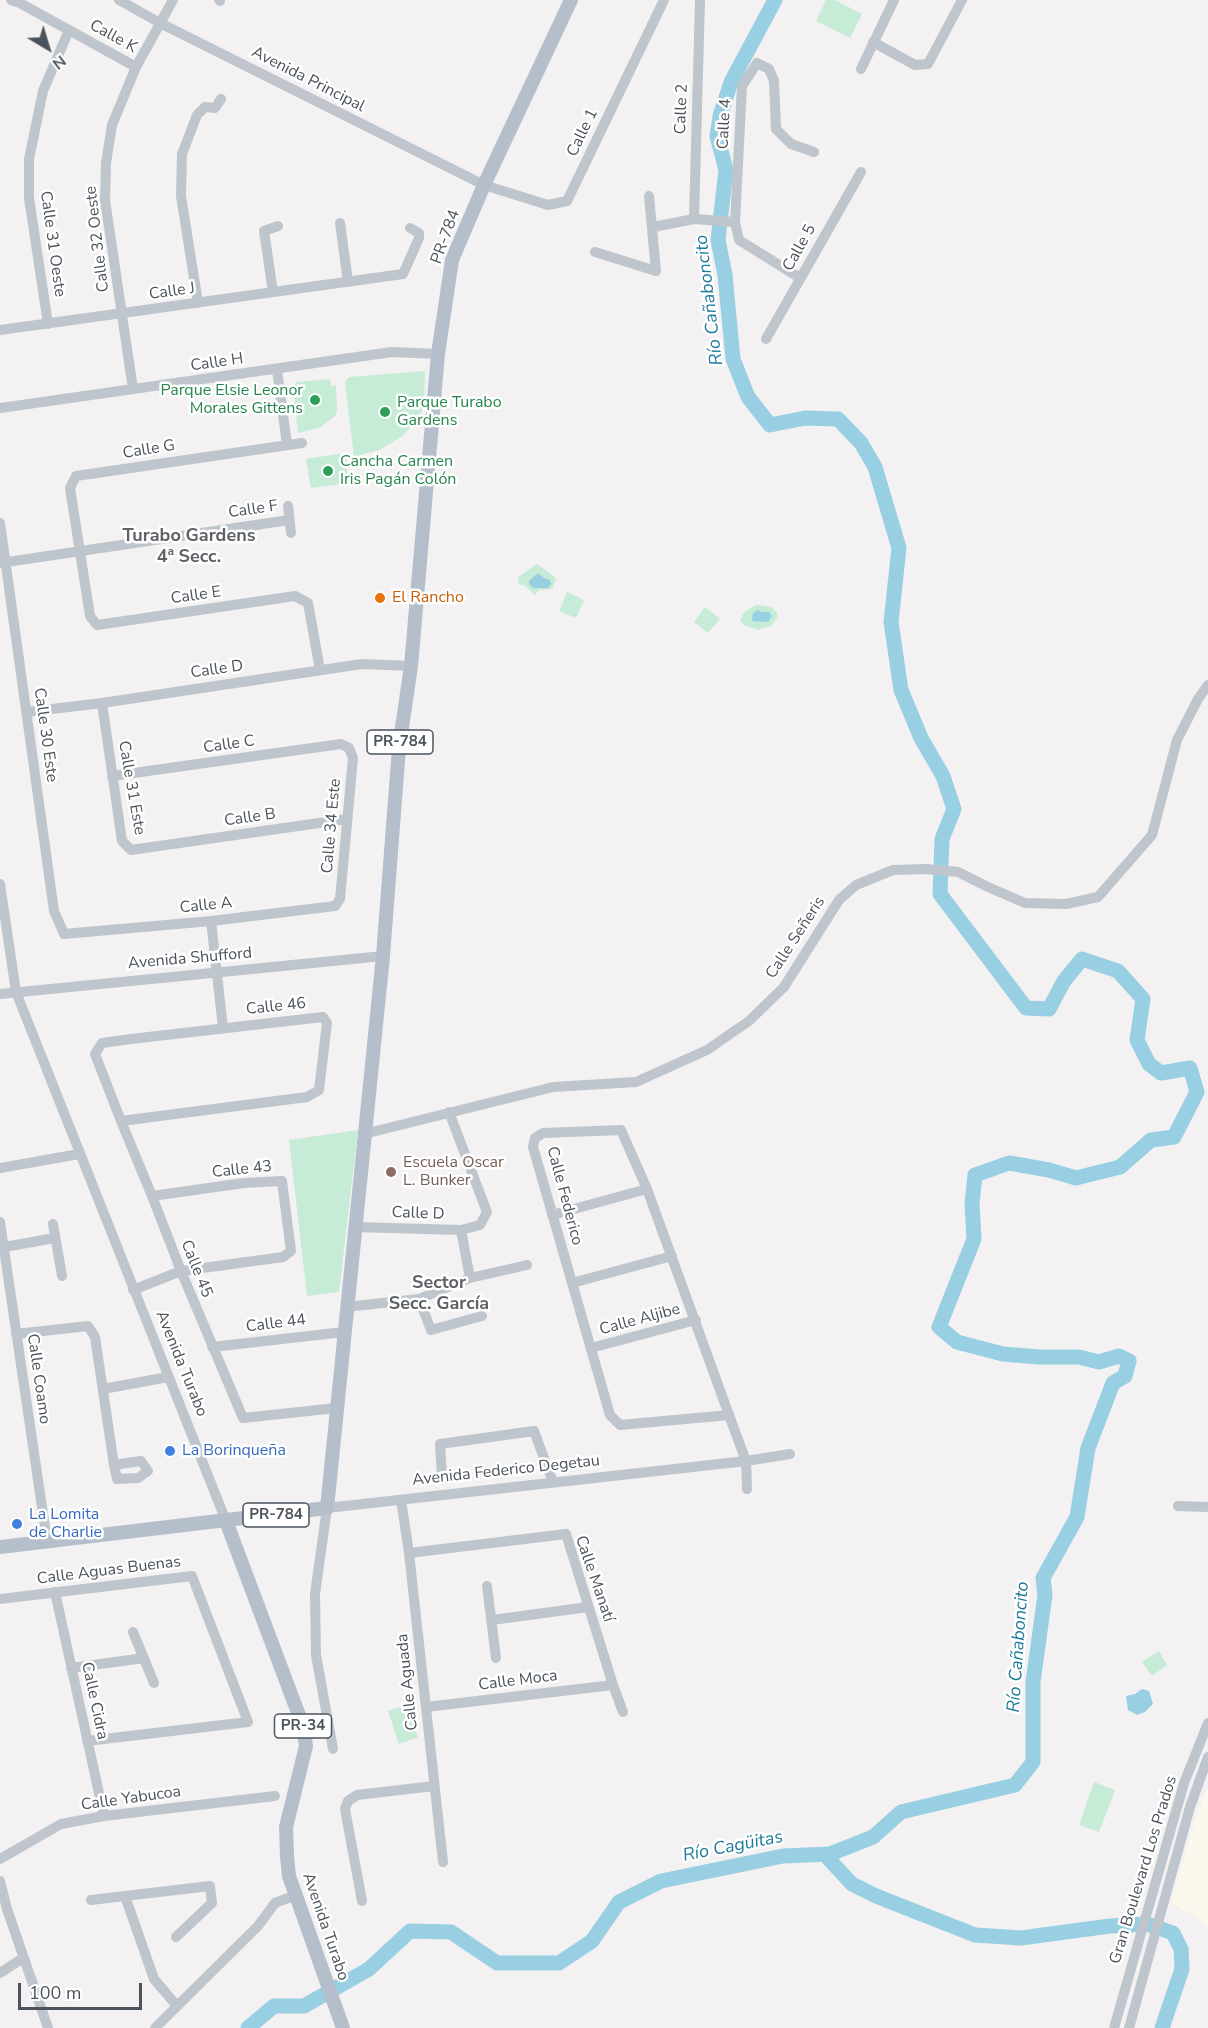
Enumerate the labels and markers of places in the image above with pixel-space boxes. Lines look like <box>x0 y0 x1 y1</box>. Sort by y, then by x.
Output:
place label: Parque Elsie Leonor Morales Gittens <box>160 381 303 419</box>
marker: Parque Elsie Leonor Morales Gittens <box>308 393 322 407</box>
place label: Parque Turabo Gardens <box>397 393 502 431</box>
marker: Parque Turabo Gardens <box>378 405 392 419</box>
place label: Cancha Carmen Iris Pagán Colón <box>340 452 456 490</box>
marker: Cancha Carmen Iris Pagán Colón <box>321 464 335 478</box>
place label: El Rancho <box>392 588 464 608</box>
marker: El Rancho <box>373 591 387 605</box>
place label: Escuela Oscar L. Bunker <box>403 1153 504 1191</box>
marker: Escuela Oscar L. Bunker <box>384 1165 398 1179</box>
place label: La Borinqueña <box>182 1441 286 1461</box>
marker: La Borinqueña <box>163 1444 177 1458</box>
place label: La Lomita de Charlie <box>29 1505 102 1543</box>
marker: La Lomita de Charlie <box>10 1517 24 1531</box>

